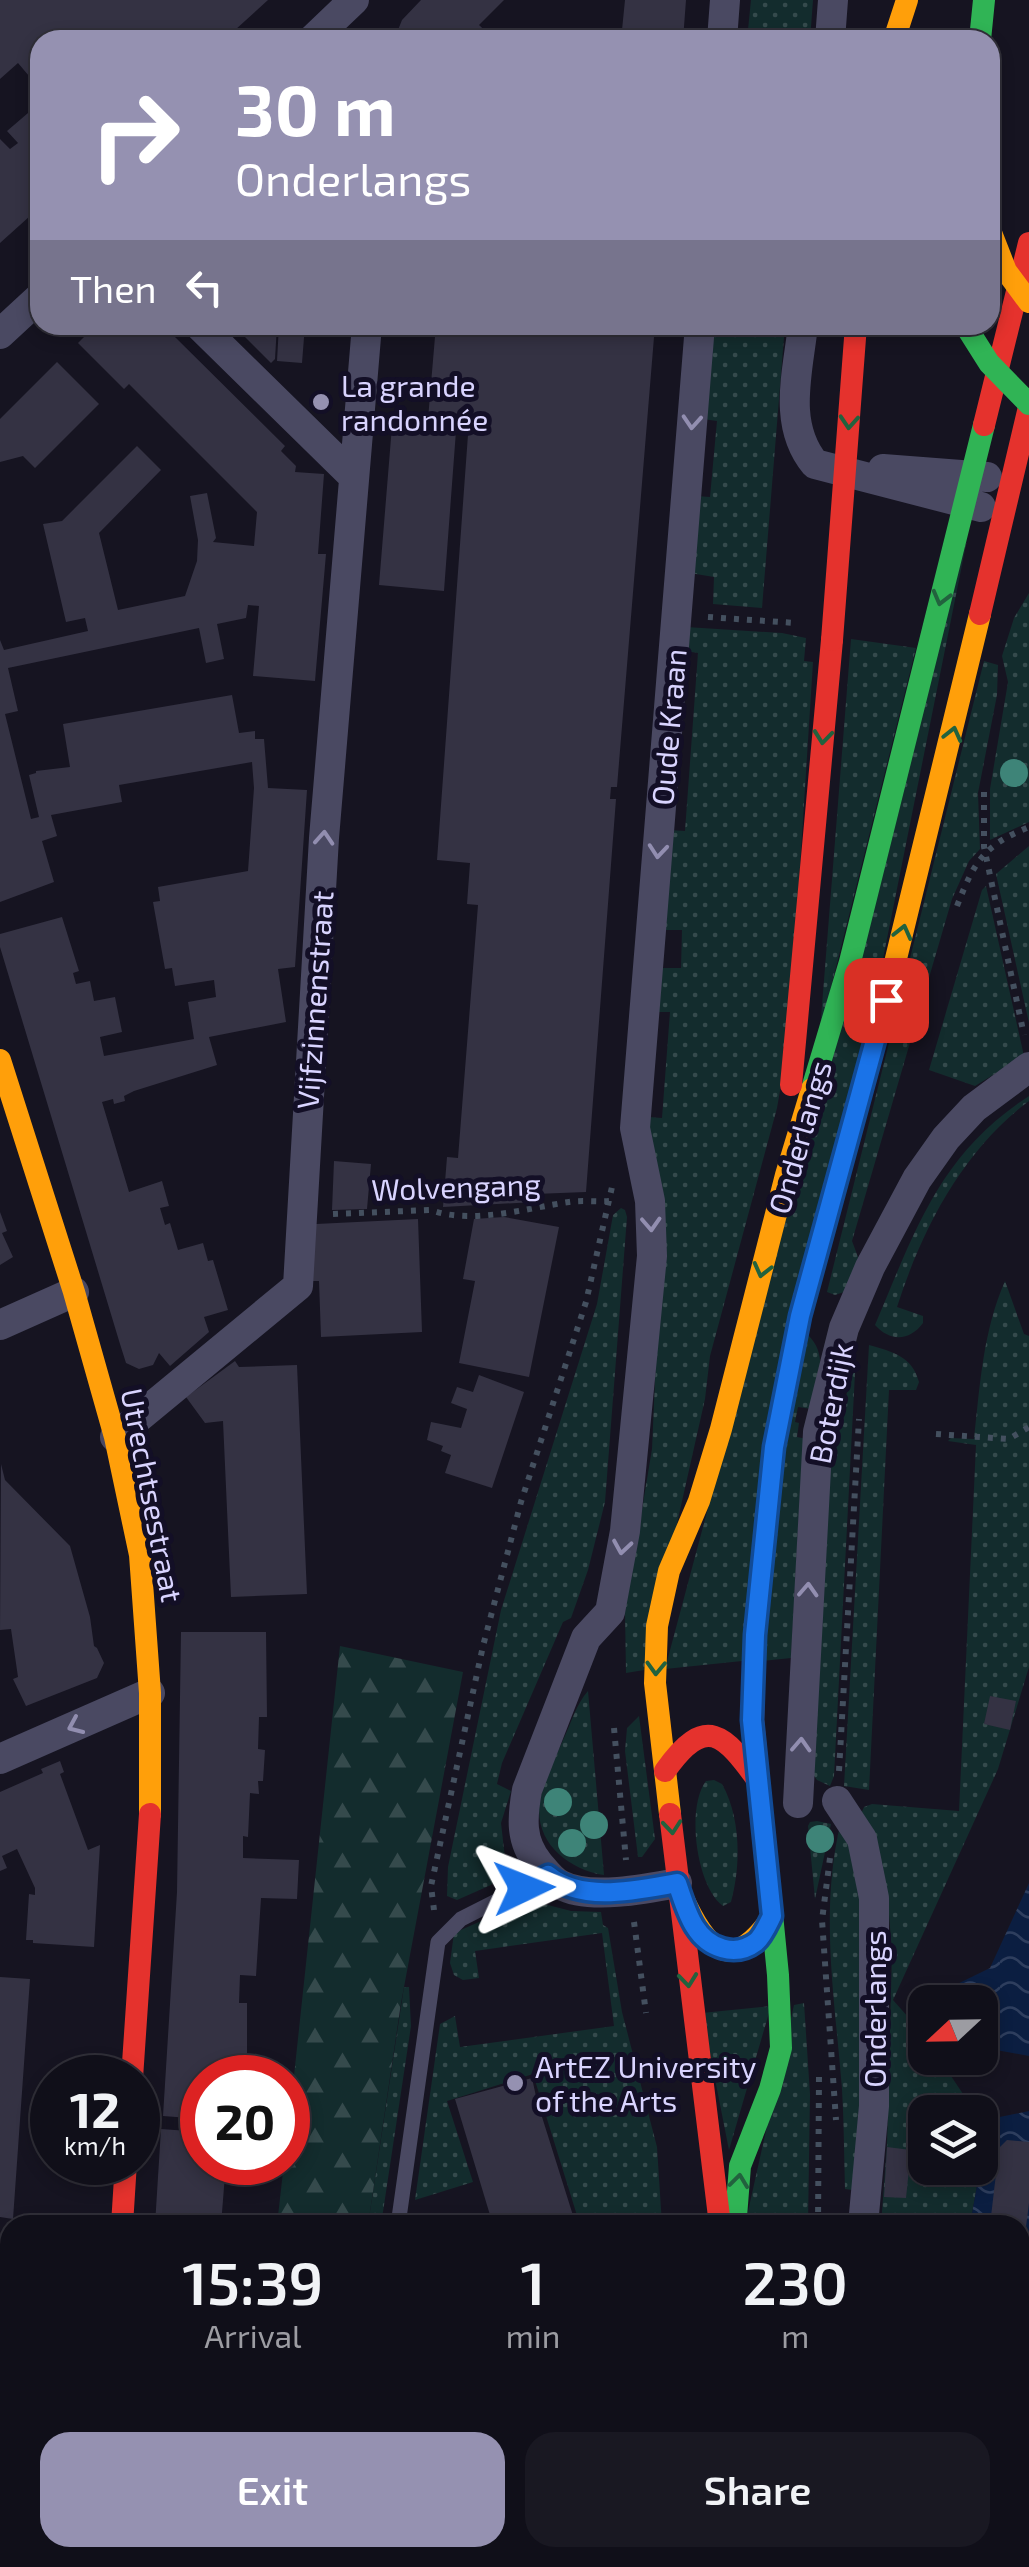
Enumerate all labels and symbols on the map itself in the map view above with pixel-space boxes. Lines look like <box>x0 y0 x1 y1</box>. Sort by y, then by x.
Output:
place label: La grande randonnée <box>341 367 488 437</box>
marker: La grande randonnée <box>310 391 332 413</box>
one-way arrow <box>682 415 704 431</box>
one-way arrow <box>838 415 860 431</box>
one-way arrow <box>931 589 952 606</box>
street label: Oude Kraan <box>643 647 693 807</box>
one-way arrow <box>941 726 962 743</box>
one-way arrow <box>813 730 834 746</box>
one-way arrow <box>313 830 334 846</box>
one-way arrow <box>648 843 669 859</box>
street label: Vijfzinnenstraat <box>288 890 340 1110</box>
one-way arrow <box>892 924 913 941</box>
pin <box>844 958 929 1043</box>
street label: Onderlangs <box>760 1056 838 1218</box>
street label: Wolvengang <box>371 1165 542 1207</box>
one-way arrow <box>640 1217 661 1233</box>
one-way arrow <box>753 1261 774 1278</box>
street label: Boterdijk <box>801 1340 859 1466</box>
street label: Utrechtsestraat <box>115 1385 191 1605</box>
one-way arrow <box>613 1539 634 1556</box>
one-way arrow <box>797 1581 818 1597</box>
one-way arrow <box>645 1660 666 1676</box>
one-way arrow <box>67 1714 85 1734</box>
one-way arrow <box>790 1737 811 1753</box>
one-way arrow <box>661 1819 683 1835</box>
position arrow <box>472 1836 576 1940</box>
street label: Onderlangs <box>856 1930 892 2088</box>
one-way arrow <box>677 1973 698 1989</box>
north arrow <box>908 1985 998 2075</box>
place label: ArtEZ University of the Arts <box>535 2048 756 2118</box>
speed limit sign: 20 <box>180 2055 310 2185</box>
marker: ArtEZ University of the Arts <box>504 2072 526 2094</box>
one-way arrow <box>728 2172 749 2188</box>

